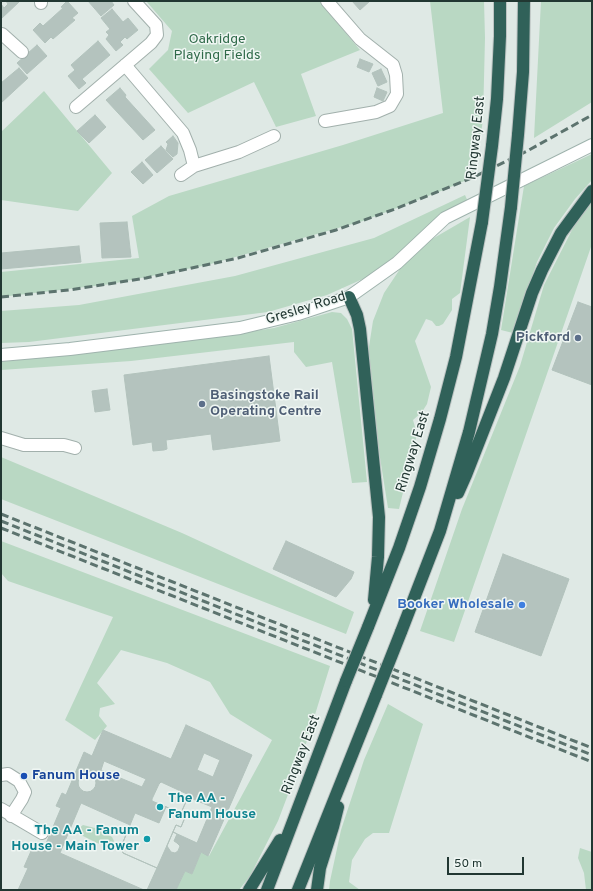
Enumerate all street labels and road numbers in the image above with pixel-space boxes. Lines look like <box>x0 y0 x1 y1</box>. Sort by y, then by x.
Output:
street label: Ringway East <box>464 95 490 181</box>
street label: Gresley Road <box>264 289 348 329</box>
street label: Ringway East <box>394 409 434 495</box>
street label: Ringway East <box>279 713 325 797</box>

